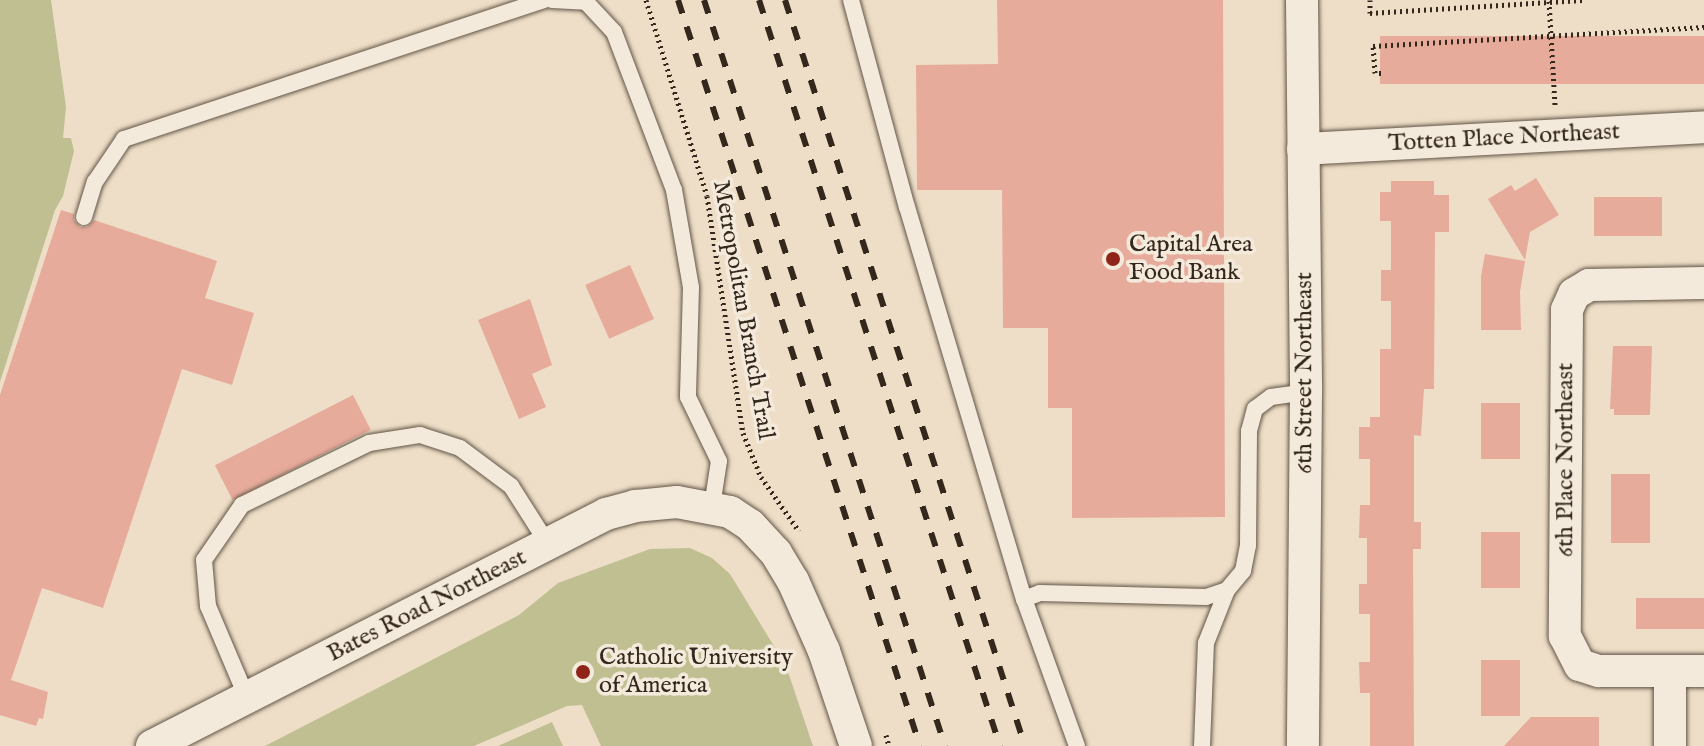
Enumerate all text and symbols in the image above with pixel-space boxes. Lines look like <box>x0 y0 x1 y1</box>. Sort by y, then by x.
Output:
street label: Totten Place Northeast <box>1387 118 1621 158</box>
street label: Metropolitan Branch Trail <box>706 178 780 442</box>
place label: Capital Area Food Bank <box>1129 231 1253 287</box>
marker: Capital Area Food Bank <box>1104 250 1122 268</box>
street label: 6th Street Northeast <box>1291 272 1319 474</box>
street label: 6th Place Northeast <box>1552 363 1580 557</box>
street label: Bates Road Northeast <box>323 543 531 669</box>
place label: Catholic University of America <box>599 644 793 700</box>
marker: Catholic University of America <box>574 663 592 681</box>

